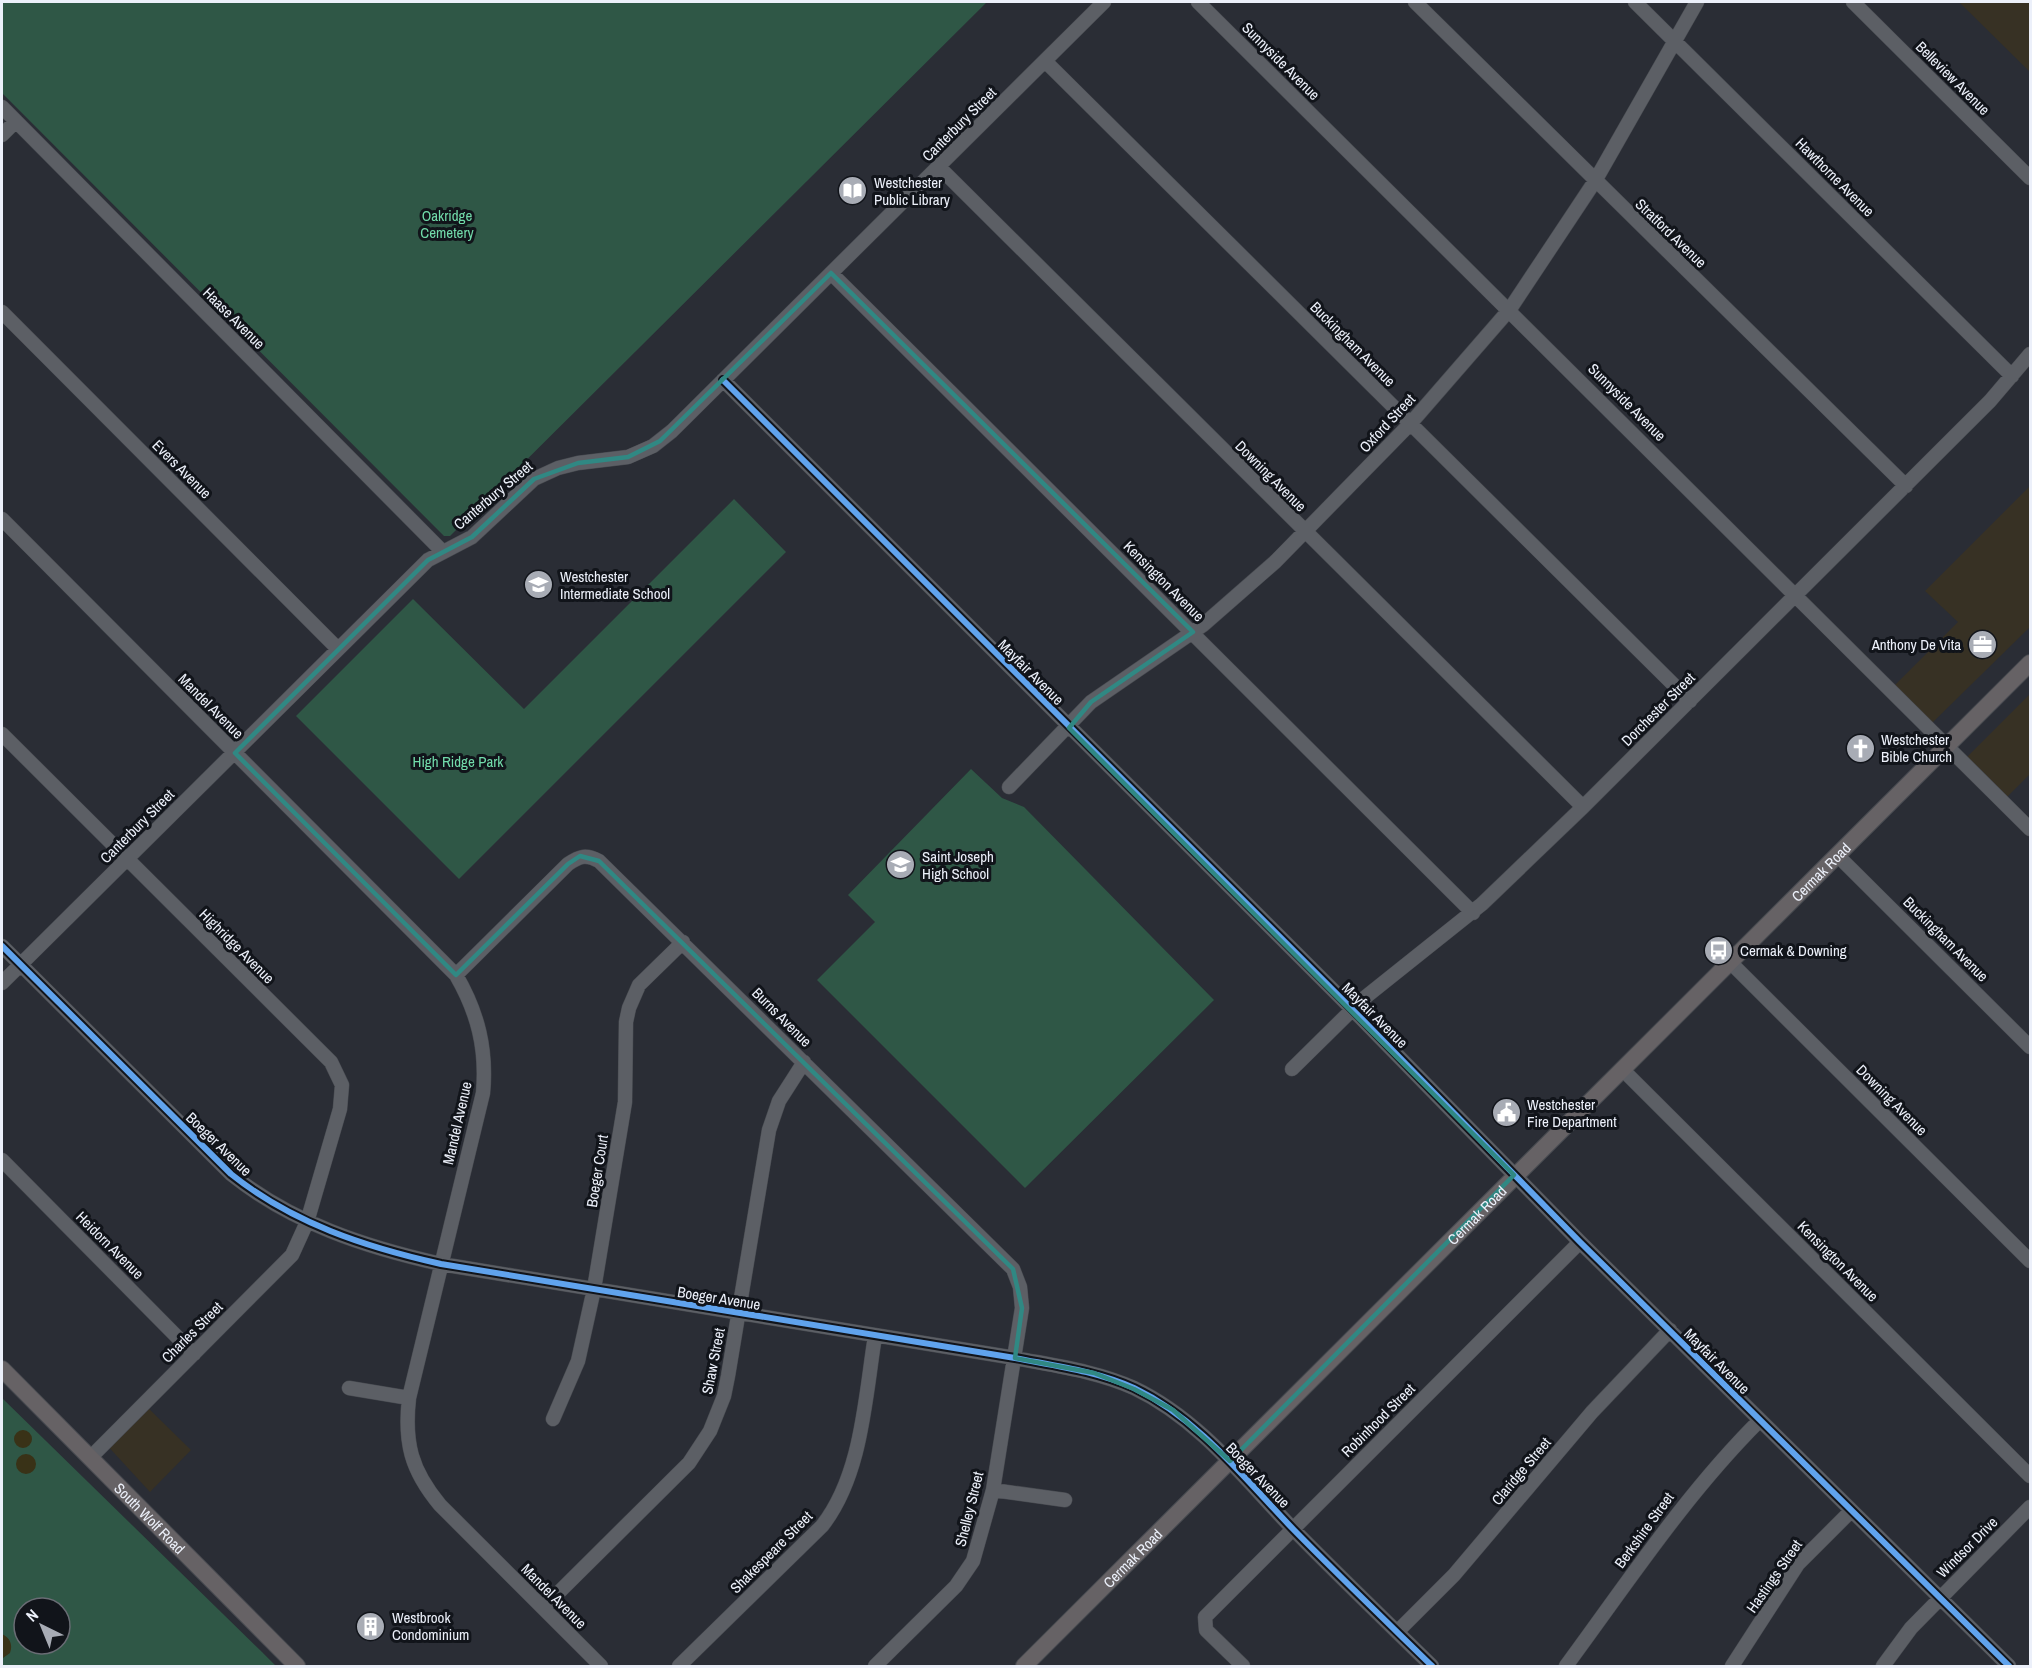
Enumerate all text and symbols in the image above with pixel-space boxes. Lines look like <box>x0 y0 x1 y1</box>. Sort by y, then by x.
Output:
street label: Sunnyside Avenue <box>1237 17 1325 105</box>
street label: Belleview Avenue <box>1911 36 1995 120</box>
street label: Canterbury Street <box>917 82 1001 166</box>
street label: Hawthorne Avenue <box>1791 133 1879 221</box>
place label: Westchester Public Library <box>874 172 951 210</box>
library icon: Westchester Public Library <box>837 175 869 207</box>
street label: Stratford Avenue <box>1631 194 1711 272</box>
park label: Oakridge Cemetery <box>420 205 475 243</box>
street label: Haase Avenue <box>198 282 270 354</box>
street label: Buckingham Avenue <box>1306 297 1400 391</box>
street label: Sunnyside Avenue <box>1583 358 1671 446</box>
street label: Oxford Street <box>1354 389 1420 457</box>
street label: Evers Avenue <box>148 435 216 503</box>
street label: Downing Avenue <box>1231 436 1311 516</box>
street label: Canterbury Street <box>449 455 537 534</box>
street label: Kensington Avenue <box>1119 536 1209 626</box>
place label: Westchester Intermediate School <box>560 566 670 604</box>
school or university icon: Westchester Intermediate School <box>523 569 555 601</box>
office icon: Anthony De Vita <box>1966 628 1998 660</box>
street label: Mayfair Avenue <box>993 634 1069 710</box>
place label: Anthony De Vita <box>1871 634 1961 655</box>
street label: Dorchester Street <box>1616 667 1700 751</box>
street label: Mandel Avenue <box>174 669 248 743</box>
place label: Westchester Bible Church <box>1881 729 1952 767</box>
church icon: Westchester Bible Church <box>1844 732 1876 764</box>
park label: High Ridge Park <box>413 751 504 772</box>
street label: Canterbury Street <box>95 784 179 868</box>
street label: Cermak Road <box>1786 837 1855 906</box>
place label: Saint Joseph High School <box>922 846 994 884</box>
school or university icon: Saint Joseph High School <box>885 849 917 881</box>
street label: Buckingham Avenue <box>1899 892 1993 986</box>
street label: Highridge Avenue <box>195 904 279 988</box>
bus stop icon: Cermak & Downing <box>1703 934 1735 966</box>
place label: Cermak & Downing <box>1740 940 1847 961</box>
street label: Mayfair Avenue <box>1337 977 1413 1053</box>
street label: Burns Avenue <box>748 983 817 1052</box>
street label: Downing Avenue <box>1852 1060 1932 1140</box>
street label: Mandel Avenue <box>437 1079 477 1167</box>
place label: Westchester Fire Department <box>1527 1094 1617 1132</box>
public building icon: Westchester Fire Department <box>1490 1097 1522 1129</box>
street label: Boeger Avenue <box>182 1107 257 1181</box>
street label: Boeger Court <box>581 1133 613 1209</box>
street label: Cermak Road <box>1442 1181 1511 1249</box>
street label: Heidorn Avenue <box>71 1206 149 1284</box>
street label: Kensington Avenue <box>1793 1216 1883 1306</box>
street label: Boeger Avenue <box>676 1281 762 1315</box>
street label: Charles Street <box>157 1296 228 1367</box>
street label: Mayfair Avenue <box>1679 1323 1755 1399</box>
street label: Shaw Street <box>696 1326 730 1396</box>
street label: Robinhood Street <box>1336 1378 1420 1462</box>
street label: Claridge Street <box>1486 1432 1556 1509</box>
street label: Boeger Avenue <box>1221 1438 1295 1513</box>
street label: Shelley Street <box>950 1469 989 1549</box>
street label: South Wolf Road <box>110 1478 190 1558</box>
street label: Berkshire Street <box>1609 1487 1679 1572</box>
street label: Shakespeare Street <box>725 1506 817 1598</box>
street label: Windsor Drive <box>1932 1512 2002 1582</box>
street label: Cermak Road <box>1098 1524 1167 1592</box>
street label: Hastings Street <box>1741 1535 1807 1617</box>
street label: Mandel Avenue <box>517 1559 591 1633</box>
north arrow <box>12 1596 72 1656</box>
text: N <box>21 1604 43 1626</box>
place label: Westbrook Condominium <box>392 1607 469 1645</box>
building icon: Westbrook Condominium <box>355 1610 387 1642</box>

